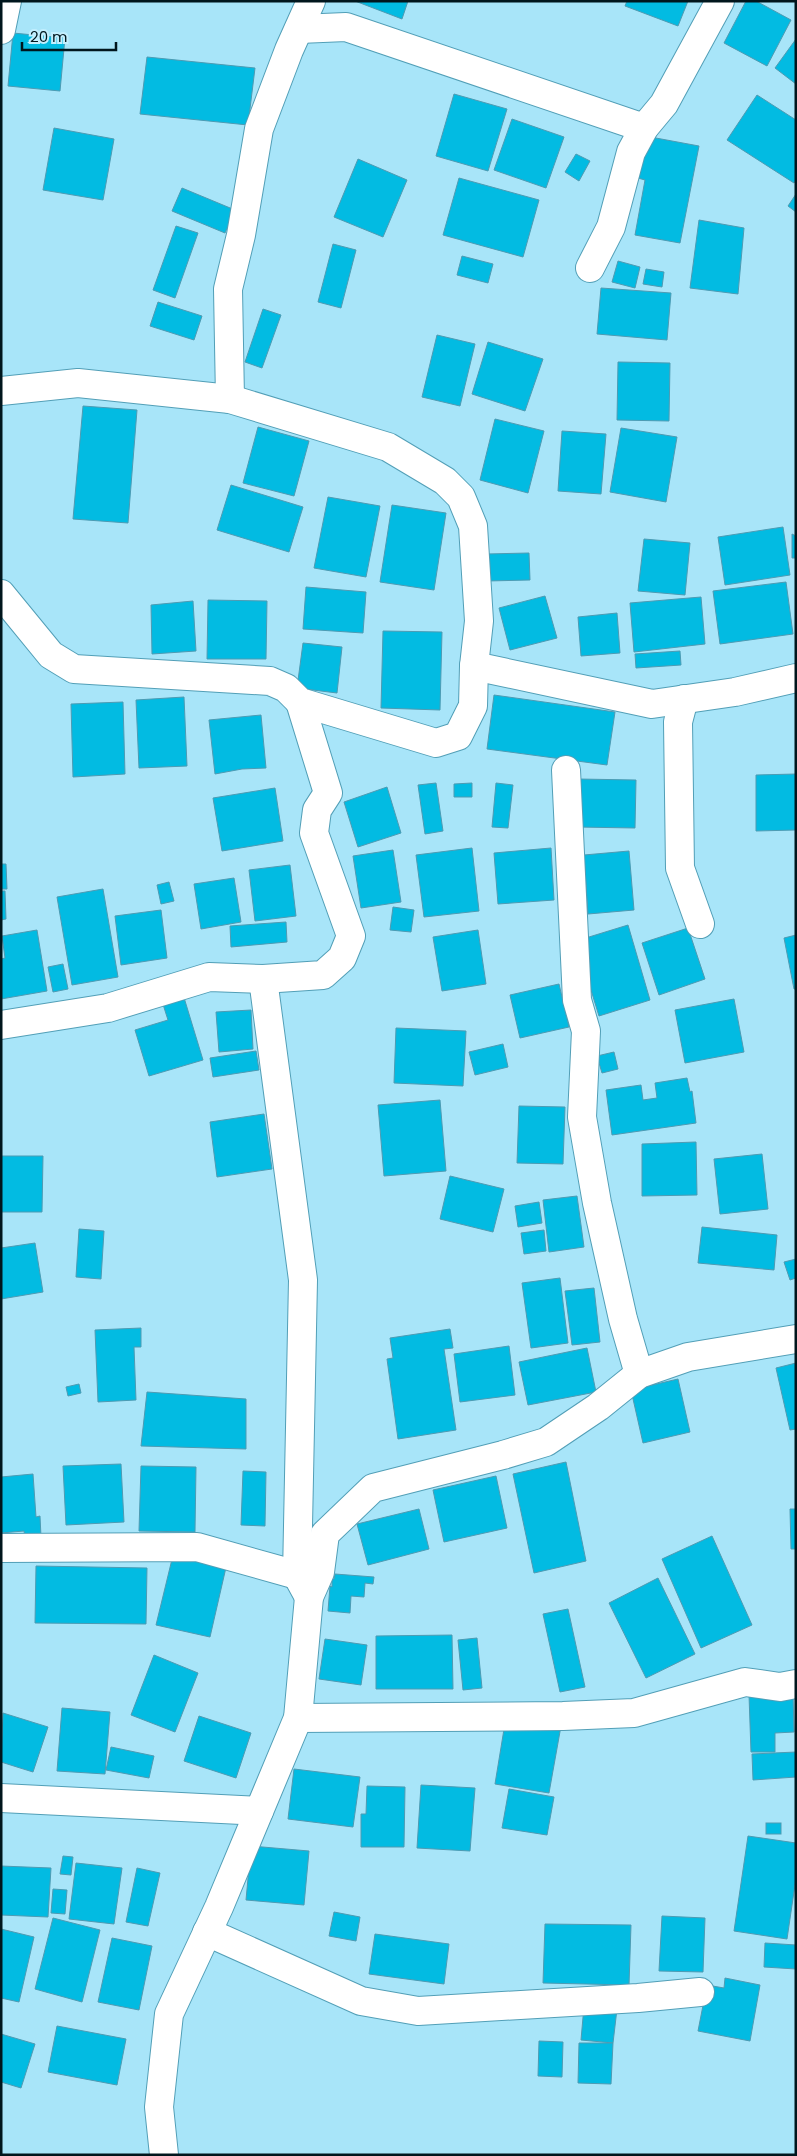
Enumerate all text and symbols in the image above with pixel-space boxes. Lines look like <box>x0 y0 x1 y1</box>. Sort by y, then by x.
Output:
scale bar <box>22 20 116 52</box>
text: 20 m <box>30 26 68 47</box>

